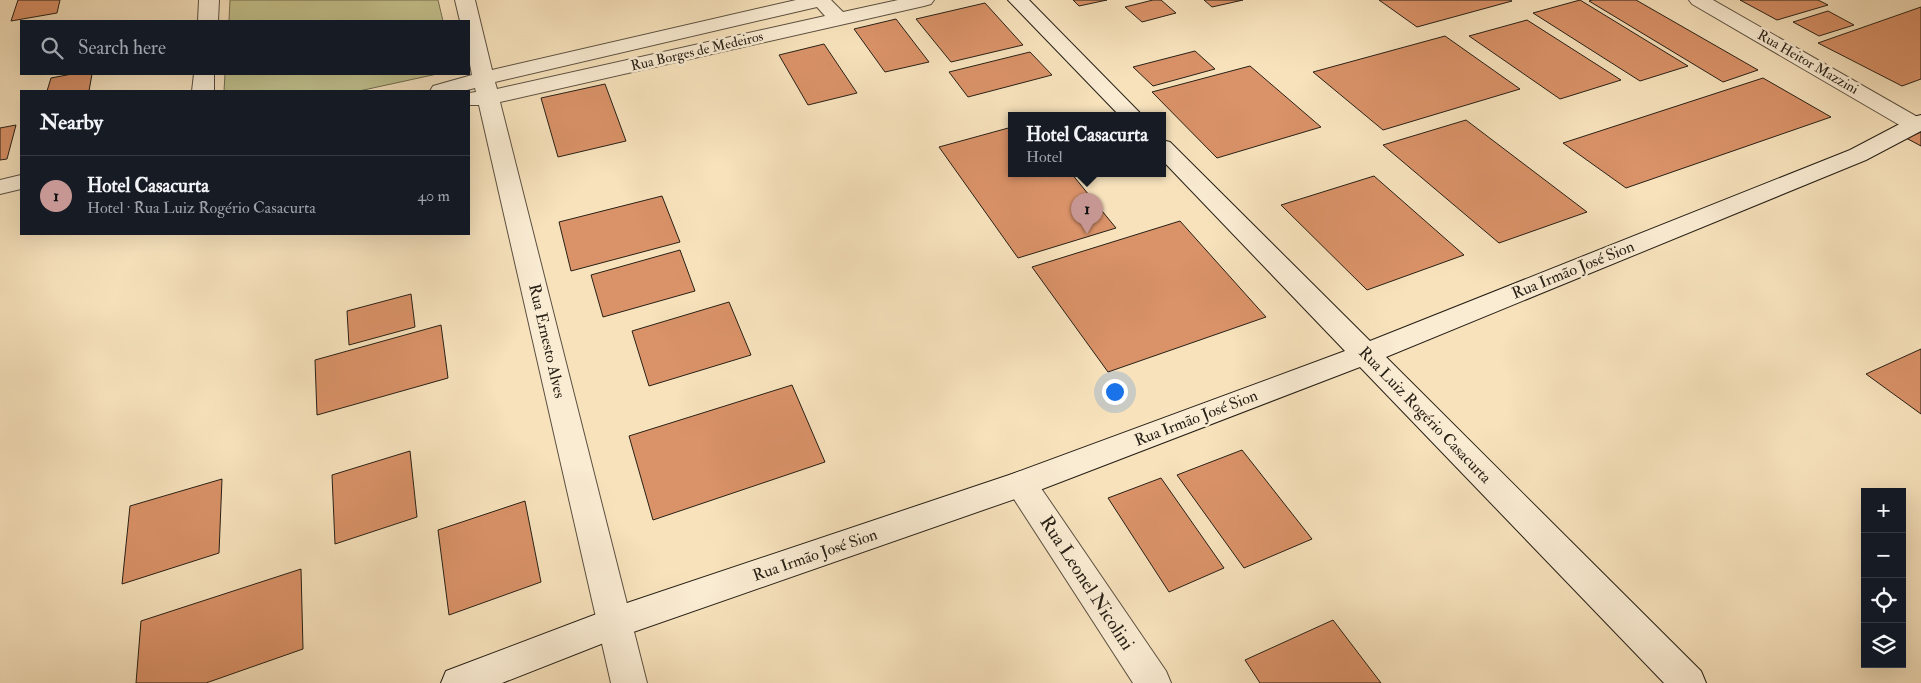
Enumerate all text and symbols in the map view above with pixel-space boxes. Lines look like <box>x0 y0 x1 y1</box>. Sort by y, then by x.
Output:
search box <box>20 20 470 75</box>
street label: Rua Heitor Mazzini <box>1755 26 1862 98</box>
street label: Rua Borges de Medeiros <box>629 27 765 75</box>
icon: search <box>38 34 66 62</box>
text: Search here <box>78 36 166 60</box>
text: Nearby <box>40 109 103 136</box>
popup <box>1008 112 1166 177</box>
text: Hotel Casacurta <box>1026 123 1148 147</box>
text: Hotel <box>1026 147 1063 167</box>
text: Hotel Casacurta <box>87 174 209 198</box>
text: 1 <box>53 186 59 206</box>
text: 40 m <box>417 186 450 206</box>
pin: 1 <box>1071 193 1103 234</box>
text: Hotel · Rua Luiz Rogério Casacurta <box>87 198 316 218</box>
street label: Rua Irmão José Sion <box>1509 236 1638 305</box>
street label: Rua Ernesto Alves <box>524 282 570 400</box>
street label: Rua Luiz Rogério Casacurta <box>1355 342 1496 488</box>
your location <box>1102 379 1128 405</box>
street label: Rua Irmão José Sion <box>1132 385 1261 452</box>
map controls <box>1861 488 1906 668</box>
button: + <box>1861 488 1906 533</box>
street label: Rua Leonel Nicolini <box>1035 511 1139 655</box>
street label: Rua Irmão José Sion <box>750 524 880 587</box>
button: − <box>1861 533 1906 578</box>
button: locate <box>1861 578 1906 623</box>
button: layers <box>1861 623 1906 668</box>

